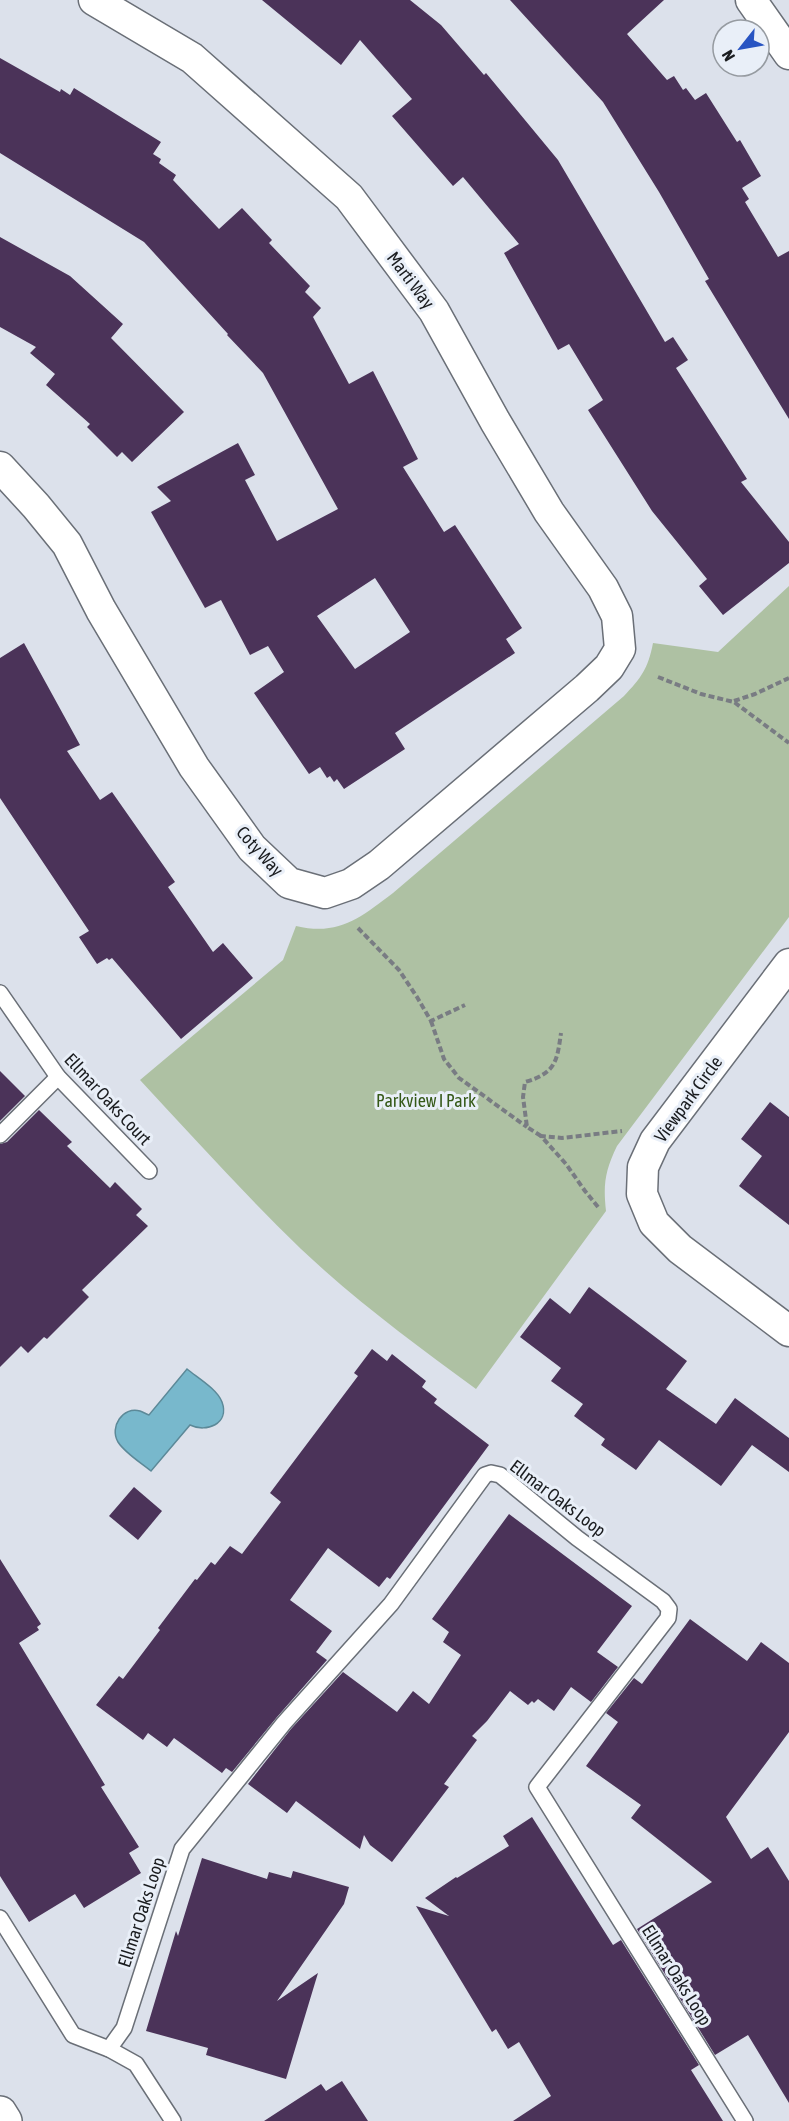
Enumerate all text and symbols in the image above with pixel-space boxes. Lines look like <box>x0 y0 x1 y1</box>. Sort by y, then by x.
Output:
north arrow <box>711 18 771 78</box>
text: N <box>718 47 738 64</box>
street label: Marti Way <box>383 247 439 313</box>
street label: Coty Way <box>232 822 288 880</box>
street label: Ellmar Oaks Court <box>60 1049 156 1149</box>
street label: Viewpark Circle <box>650 1052 726 1146</box>
park label: Parkview I Park <box>376 1090 476 1111</box>
street label: Ellmar Oaks Loop <box>506 1455 610 1541</box>
street label: Ellmar Oaks Loop <box>113 1854 169 1970</box>
street label: Ellmar Oaks Loop <box>638 1921 716 2029</box>

